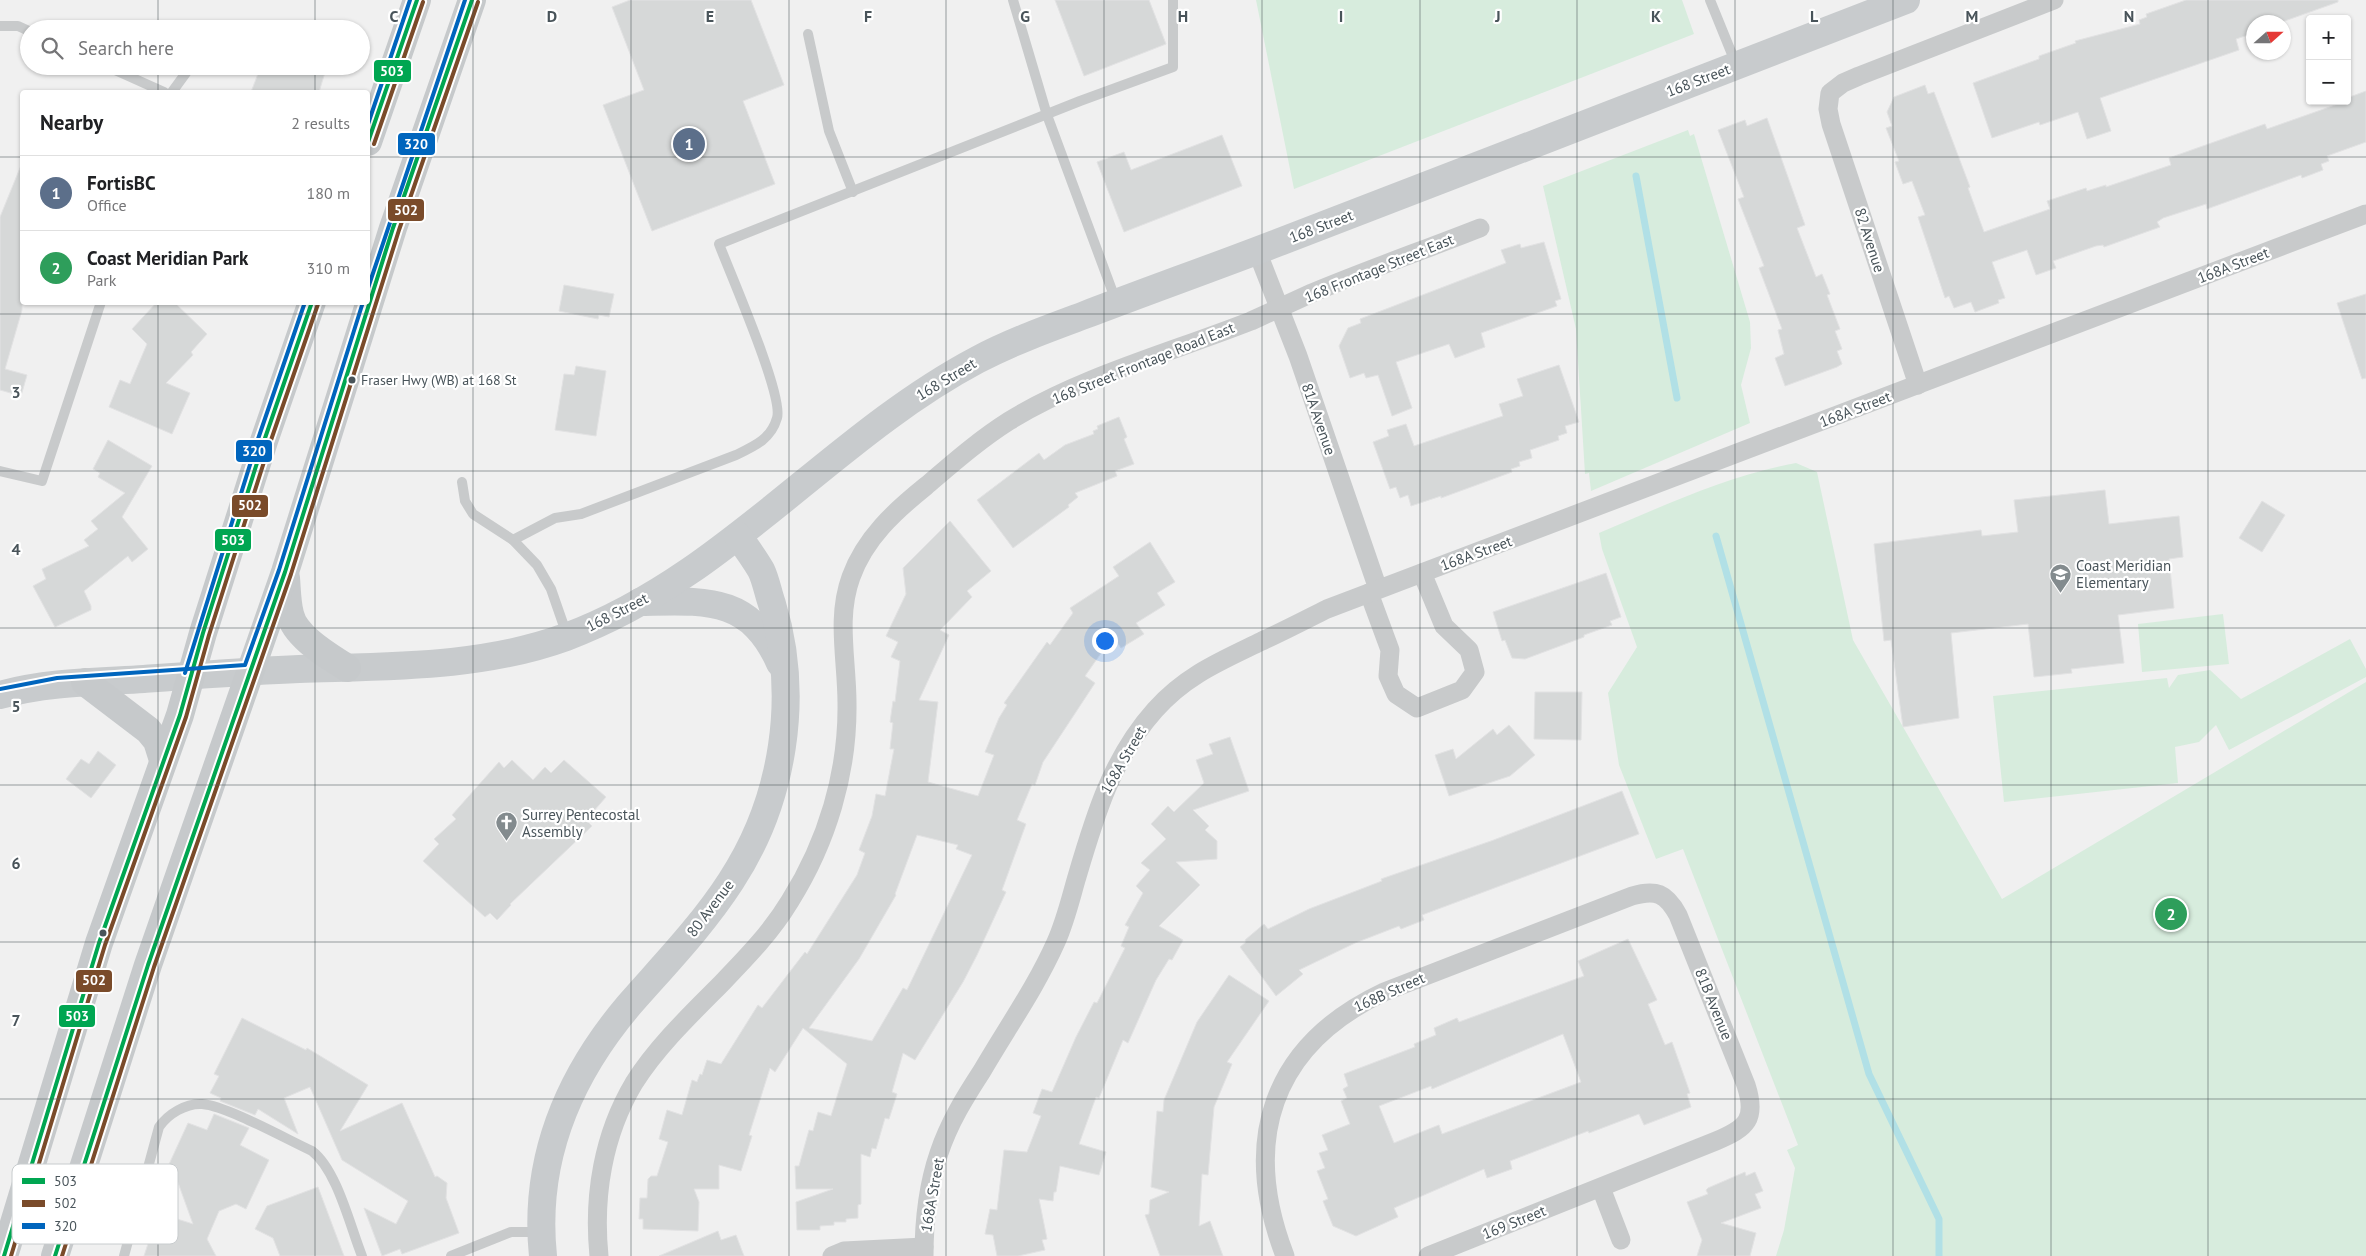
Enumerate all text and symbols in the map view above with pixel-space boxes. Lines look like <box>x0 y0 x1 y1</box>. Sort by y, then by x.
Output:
text: C <box>390 6 399 26</box>
text: D <box>547 6 557 26</box>
text: E <box>706 6 714 26</box>
text: F <box>864 6 872 26</box>
text: G <box>1020 6 1030 26</box>
text: H <box>1178 6 1188 26</box>
text: I <box>1339 6 1343 26</box>
text: J <box>1494 6 1501 26</box>
text: K <box>1651 6 1661 26</box>
text: L <box>1810 6 1819 26</box>
text: M <box>1966 6 1978 26</box>
text: N <box>2124 6 2134 26</box>
north arrow <box>2246 15 2291 60</box>
map controls <box>2306 15 2351 105</box>
button: + <box>2306 15 2351 60</box>
search box <box>20 20 370 75</box>
icon: search <box>38 34 66 62</box>
text: Search here <box>78 36 174 60</box>
line badge: 503 <box>373 59 412 83</box>
street label: 168 Street <box>1663 59 1733 101</box>
button: − <box>2306 60 2351 105</box>
text: 503 <box>380 62 404 80</box>
text: Nearby <box>40 109 103 136</box>
text: 2 results <box>291 113 350 133</box>
pin: 1 <box>673 125 705 163</box>
line badge: 320 <box>397 132 436 156</box>
text: 320 <box>404 135 428 153</box>
text: FortisBC <box>87 171 156 195</box>
text: 1 <box>51 183 61 203</box>
text: 180 m <box>307 183 350 203</box>
text: Office <box>87 195 127 215</box>
line badge: 502 <box>387 198 425 222</box>
text: 502 <box>394 201 418 219</box>
street label: 168 Street <box>1286 205 1356 247</box>
street label: 82 Avenue <box>1851 205 1889 275</box>
street label: 168 Frontage Street East <box>1302 229 1456 307</box>
street label: 168A Street <box>2195 243 2271 287</box>
text: Coast Meridian Park <box>87 246 248 270</box>
text: 2 <box>51 258 61 278</box>
text: 310 m <box>307 258 350 278</box>
text: Park <box>87 270 116 290</box>
street label: 168 Street Frontage Road East <box>1049 318 1237 408</box>
street label: 168 Street <box>912 354 980 404</box>
place label: Fraser Hwy (WB) at 168 St <box>361 371 517 389</box>
marker: Fraser Hwy (WB) at 168 St <box>347 375 357 385</box>
street label: 81A Avenue <box>1298 381 1340 457</box>
text: 3 <box>11 382 21 402</box>
street label: 168A Street <box>1817 387 1893 431</box>
line badge: 320 <box>235 439 273 463</box>
text: 320 <box>242 442 266 460</box>
line badge: 502 <box>231 494 269 518</box>
text: 502 <box>238 496 262 514</box>
line badge: 503 <box>214 528 252 552</box>
text: 503 <box>221 531 245 549</box>
street label: 168A Street <box>1438 531 1514 575</box>
text: 4 <box>11 539 21 559</box>
place label: Coast Meridian Elementary <box>2076 556 2171 592</box>
school or university icon: Coast Meridian Elementary <box>2048 562 2072 593</box>
street label: 168 Street <box>583 588 651 636</box>
your location <box>1092 628 1118 654</box>
text: 5 <box>11 696 21 716</box>
street label: 168A Street <box>1096 723 1150 797</box>
place label: Surrey Pentecostal Assembly <box>522 805 640 841</box>
church icon: Surrey Pentecostal Assembly <box>494 811 518 842</box>
text: 6 <box>11 853 21 873</box>
street label: 80 Avenue <box>682 876 738 940</box>
pin: 2 <box>2155 895 2187 933</box>
unlabelled marker <box>98 928 108 938</box>
street label: 81B Avenue <box>1691 965 1737 1043</box>
street label: 168B Street <box>1351 968 1427 1016</box>
line badge: 502 <box>75 969 113 993</box>
text: 502 <box>82 971 106 989</box>
line badge: 503 <box>58 1004 96 1028</box>
text: 503 <box>65 1007 89 1025</box>
text: 7 <box>11 1010 21 1030</box>
street label: 168A Street <box>916 1156 948 1234</box>
legend <box>12 1164 178 1244</box>
text: 503 <box>54 1172 77 1190</box>
text: 502 <box>54 1194 77 1212</box>
street label: 169 Street <box>1479 1201 1549 1243</box>
text: 320 <box>54 1217 77 1235</box>

